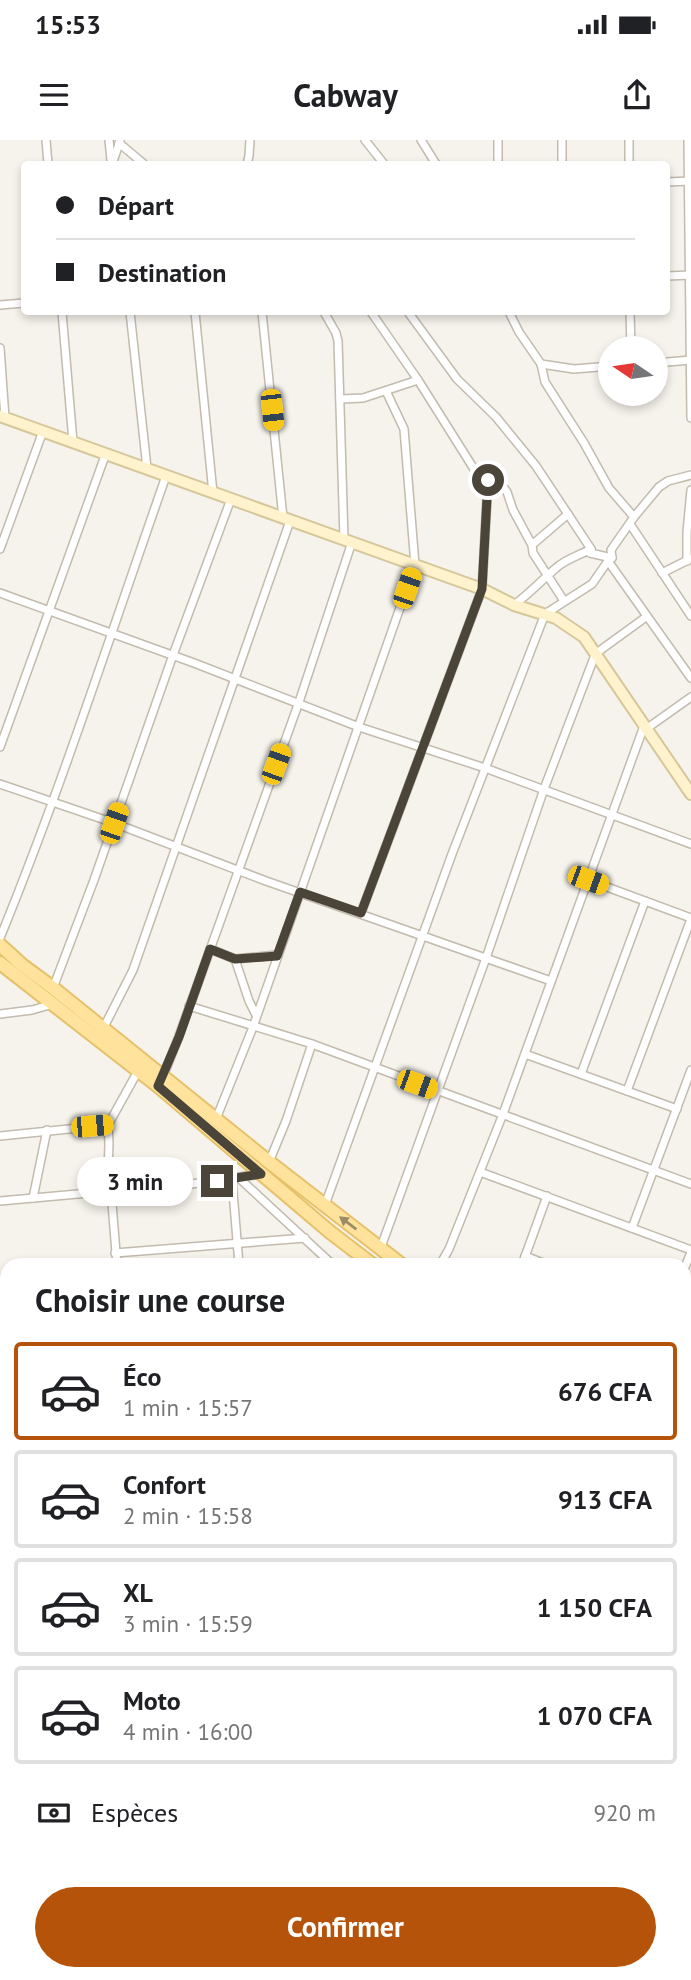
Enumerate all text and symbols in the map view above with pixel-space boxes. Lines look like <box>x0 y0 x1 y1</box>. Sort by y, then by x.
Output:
text: 15:53 <box>35 8 101 41</box>
text: Cabway <box>293 74 398 116</box>
icon: menu <box>35 76 73 114</box>
icon: share <box>618 76 656 114</box>
text: Départ <box>98 189 174 222</box>
text: Destination <box>98 256 226 289</box>
north arrow <box>598 336 668 406</box>
map controls <box>598 336 668 406</box>
car <box>260 388 285 432</box>
route start <box>472 464 504 496</box>
car <box>391 565 424 611</box>
car <box>259 741 294 787</box>
car <box>98 800 131 846</box>
car <box>565 863 612 897</box>
car <box>394 1067 441 1101</box>
car <box>71 1114 114 1138</box>
callout: 3 min <box>77 1156 192 1206</box>
route end <box>201 1165 233 1197</box>
text: 3 min <box>107 1167 163 1196</box>
one-way arrow <box>339 1216 357 1230</box>
text: Choisir une course <box>35 1279 285 1321</box>
icon: car <box>39 1360 102 1423</box>
text: Éco <box>123 1360 161 1393</box>
text: 676 CFA <box>558 1375 652 1408</box>
text: 1 min · 15:57 <box>123 1393 253 1422</box>
icon: car <box>39 1468 102 1531</box>
text: Confort <box>123 1468 206 1501</box>
text: 913 CFA <box>558 1483 652 1516</box>
text: 2 min · 15:58 <box>123 1501 253 1530</box>
icon: car <box>39 1576 102 1639</box>
text: XL <box>123 1576 153 1609</box>
text: 1 150 CFA <box>537 1591 652 1624</box>
text: 3 min · 15:59 <box>123 1609 253 1638</box>
icon: car <box>39 1684 102 1747</box>
text: Moto <box>123 1684 181 1717</box>
text: 1 070 CFA <box>537 1699 652 1732</box>
text: 4 min · 16:00 <box>123 1717 253 1746</box>
icon: cash <box>35 1794 73 1832</box>
text: Espèces <box>91 1796 178 1829</box>
text: 920 m <box>594 1798 656 1827</box>
button: Confirmer <box>35 1887 656 1967</box>

